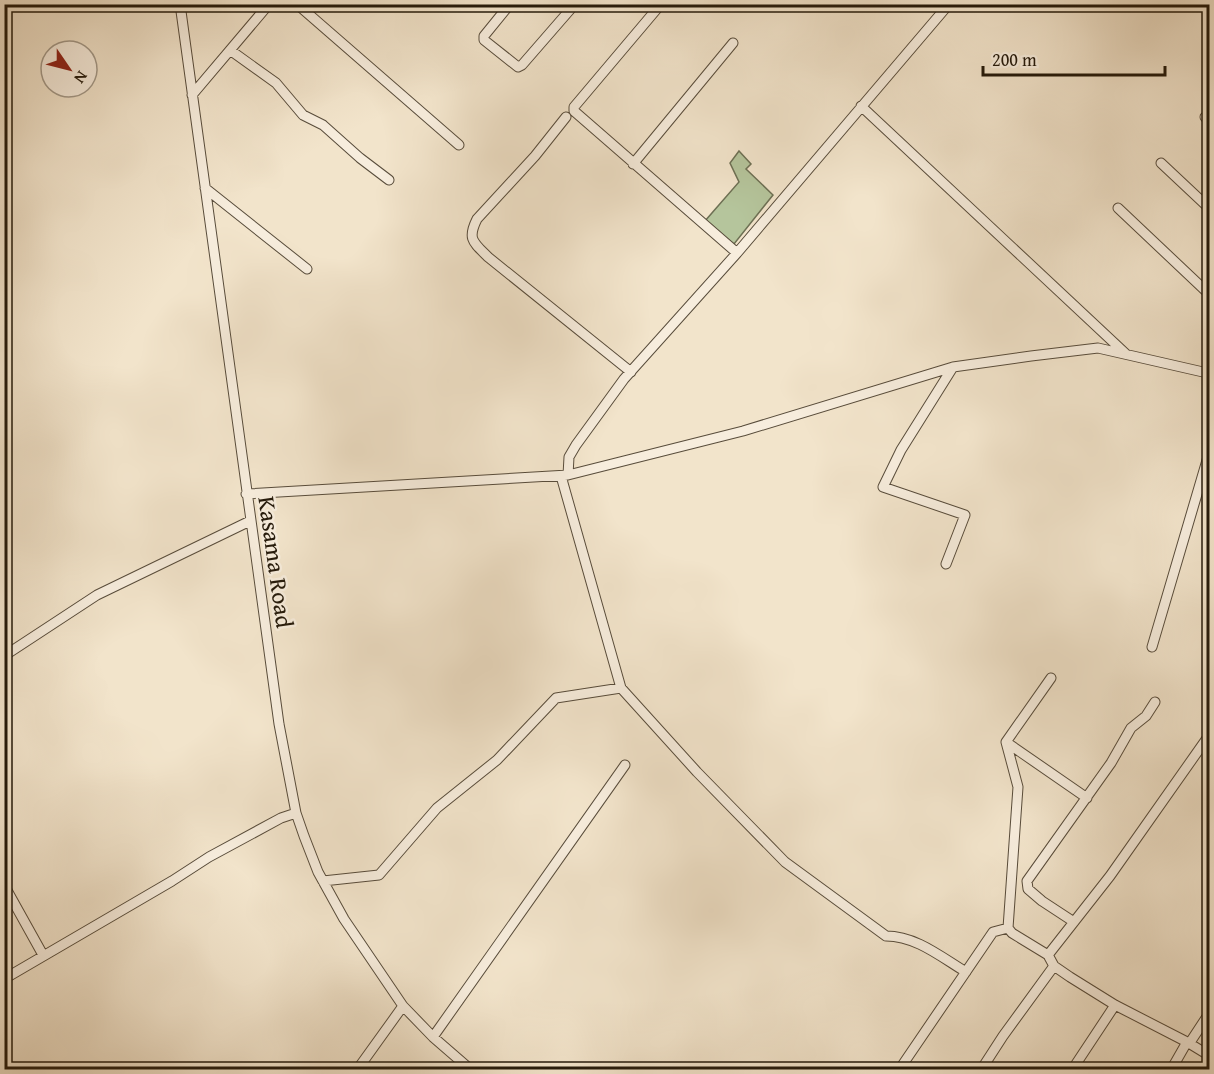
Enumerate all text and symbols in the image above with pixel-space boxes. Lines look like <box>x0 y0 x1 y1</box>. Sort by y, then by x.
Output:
north arrow <box>39 39 99 99</box>
scale bar <box>983 39 1164 77</box>
text: 200 m <box>992 46 1037 73</box>
text: N <box>68 66 94 89</box>
street label: Kasama Road <box>249 494 303 630</box>

